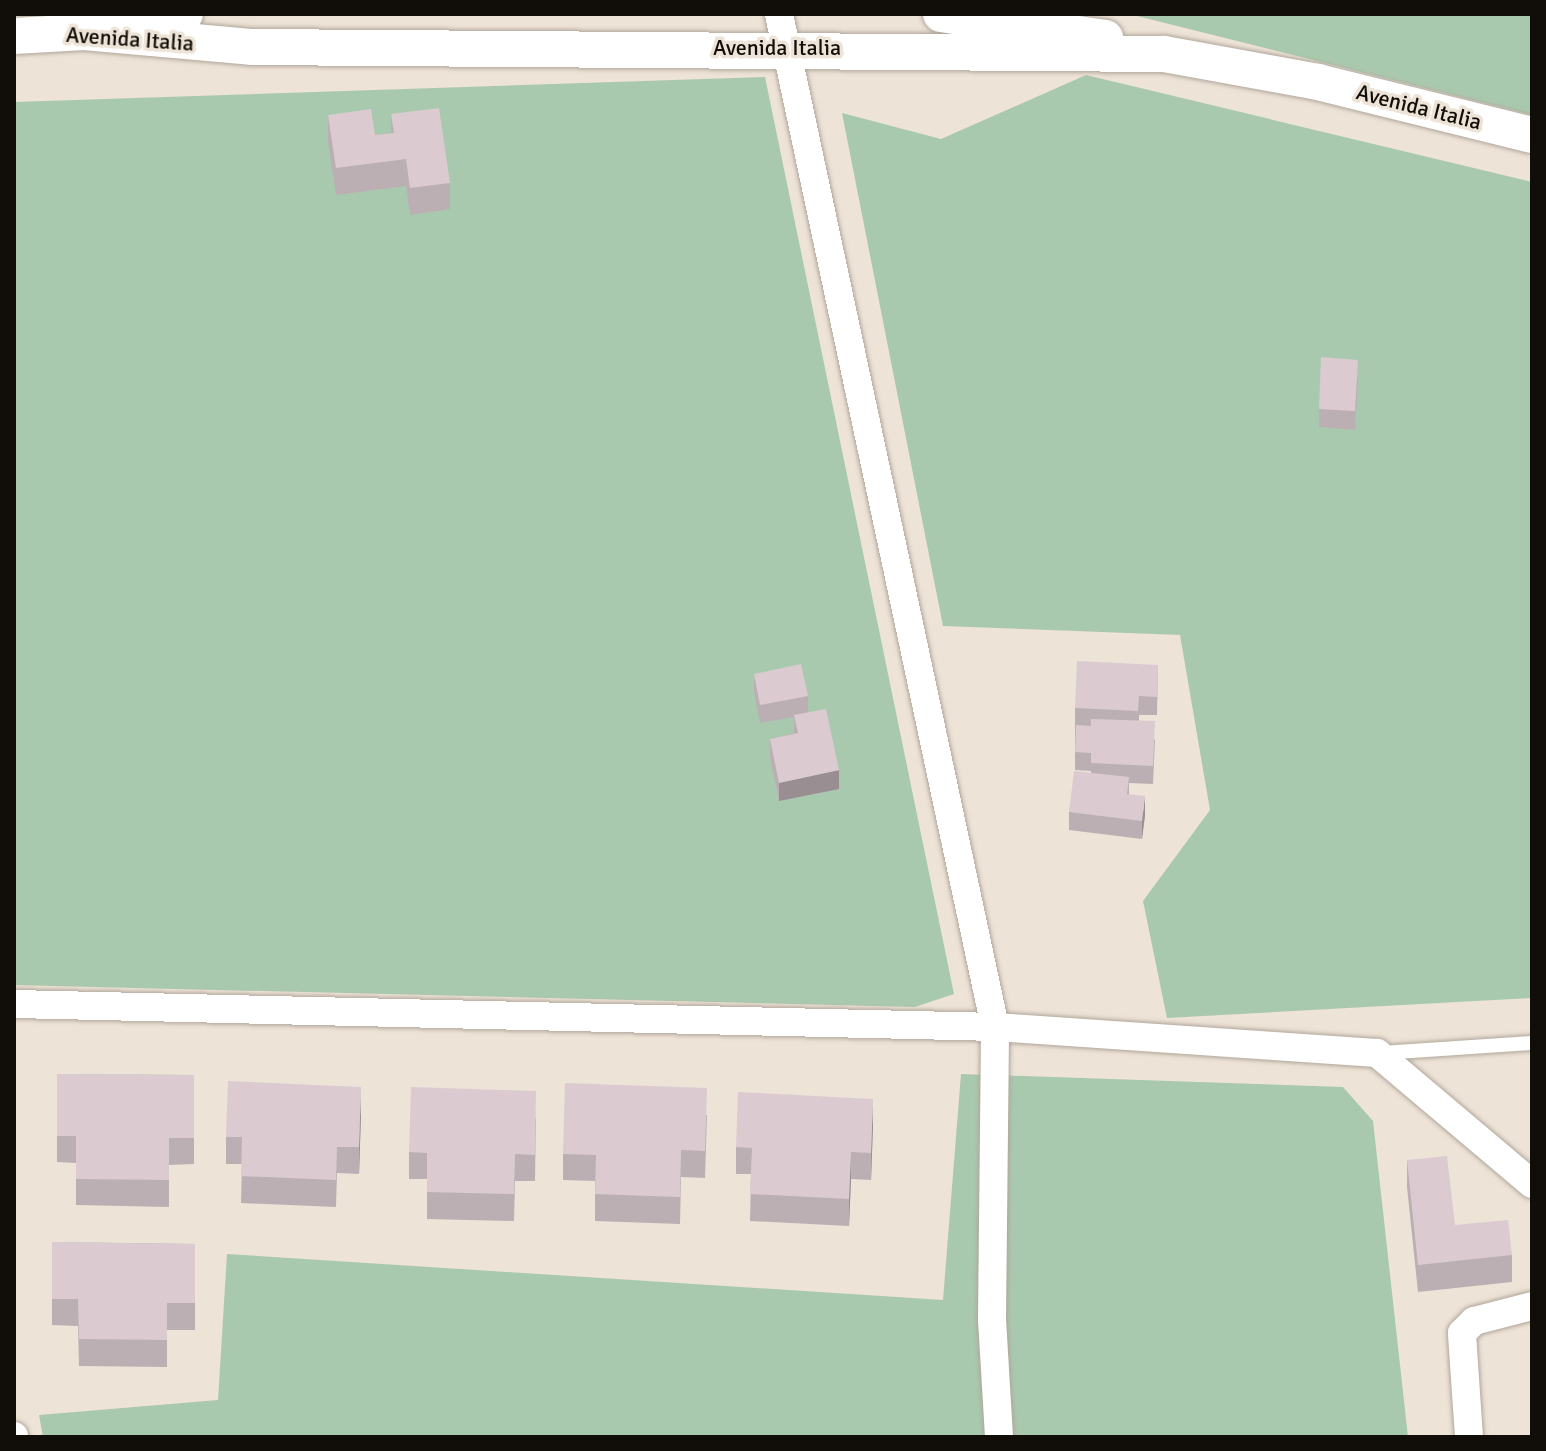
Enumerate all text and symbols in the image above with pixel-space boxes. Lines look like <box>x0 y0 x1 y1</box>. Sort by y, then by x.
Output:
street label: Avenida Italia <box>65 21 195 57</box>
street label: Avenida Italia <box>713 35 841 61</box>
street label: Avenida Italia <box>1354 79 1484 135</box>

